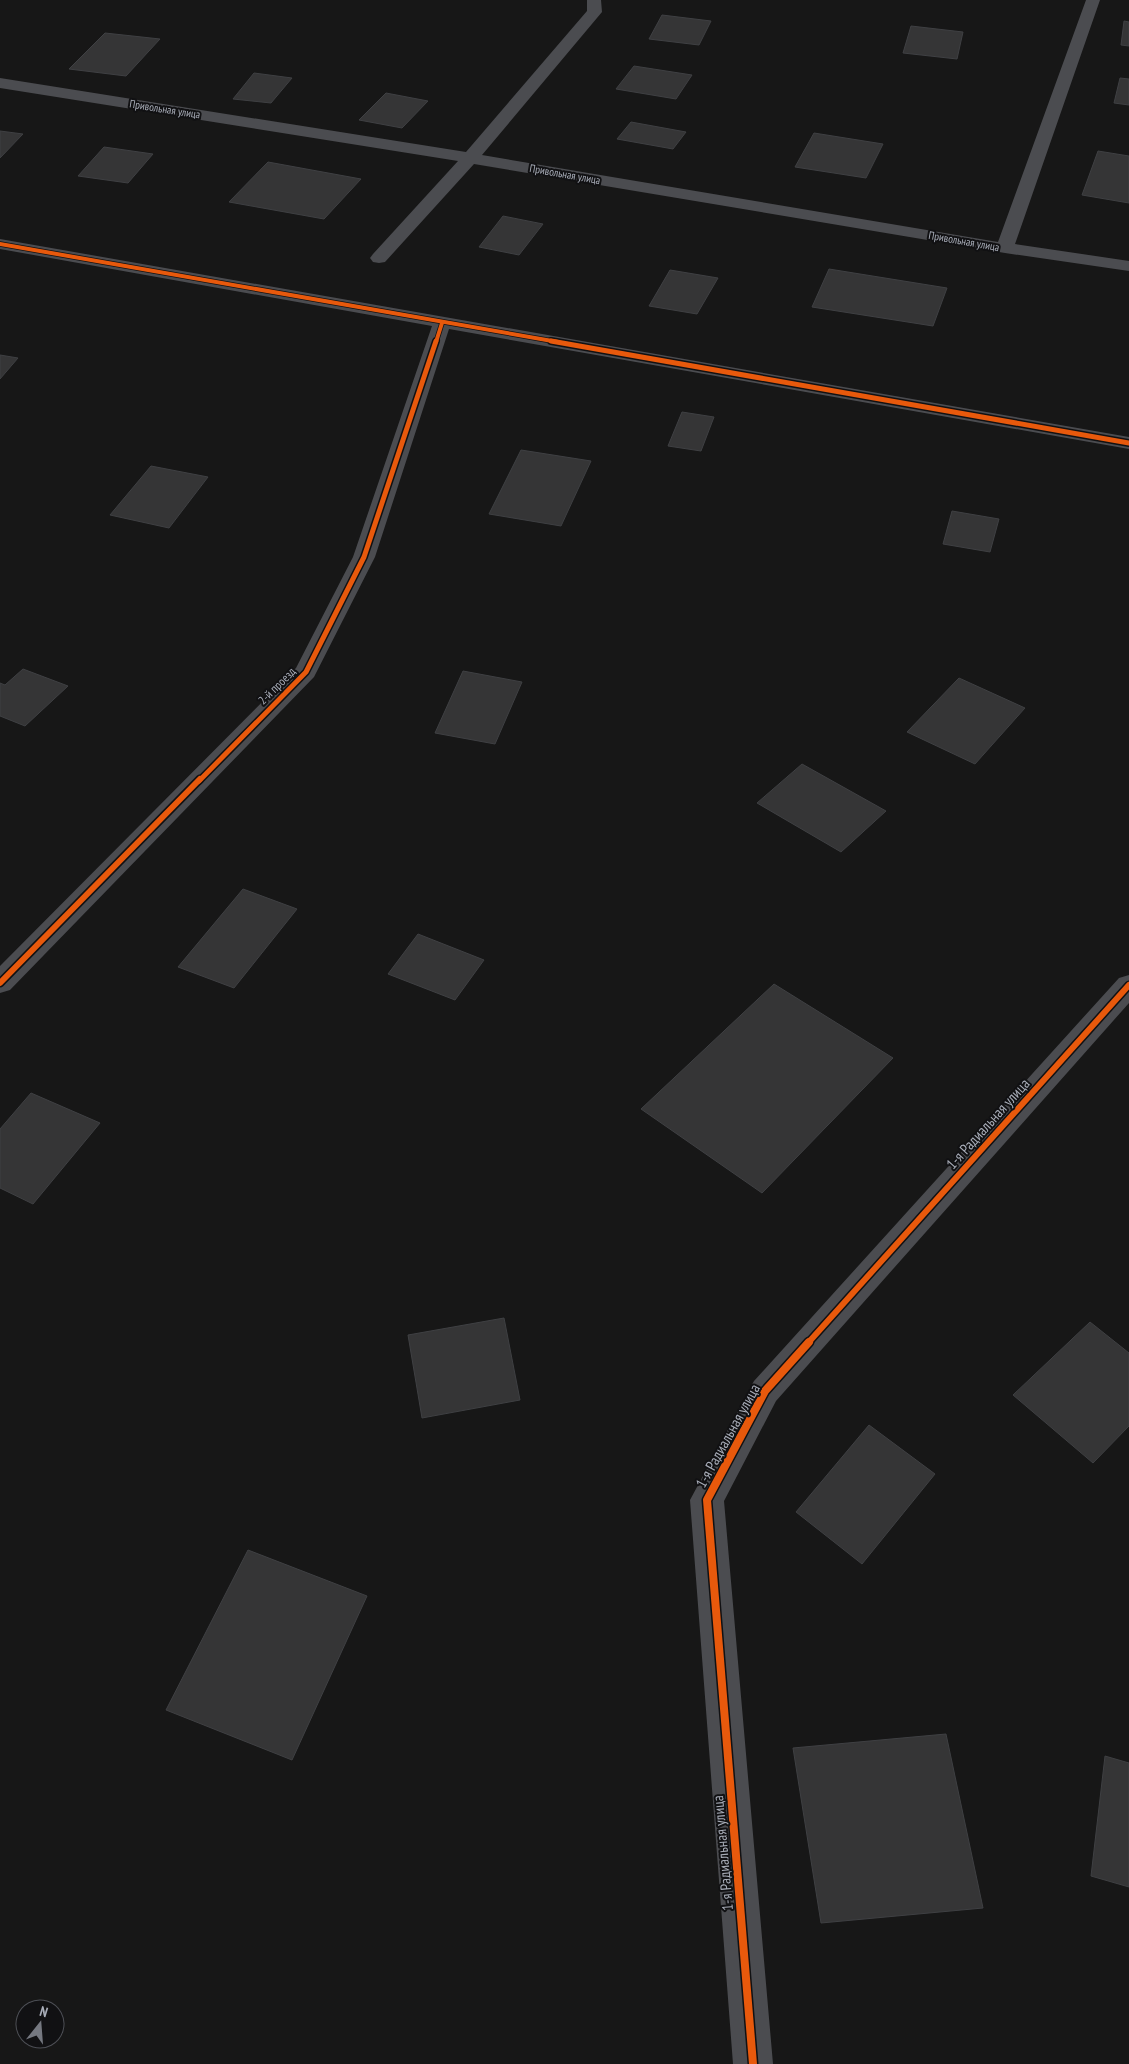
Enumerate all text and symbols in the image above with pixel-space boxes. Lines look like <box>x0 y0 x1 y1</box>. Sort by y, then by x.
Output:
street label: Привольная улица <box>129 96 201 122</box>
street label: Привольная улица <box>529 161 601 187</box>
street label: Привольная улица <box>928 228 1000 254</box>
street label: 2-й проезд <box>255 663 299 707</box>
street label: 1-я Радиальная улица <box>942 1074 1033 1173</box>
street label: 1-я Радиальная улица <box>691 1381 764 1491</box>
street label: 1-я Радиальная улица <box>708 1795 737 1911</box>
north arrow <box>15 1999 65 2049</box>
text: N <box>38 2002 50 2021</box>

